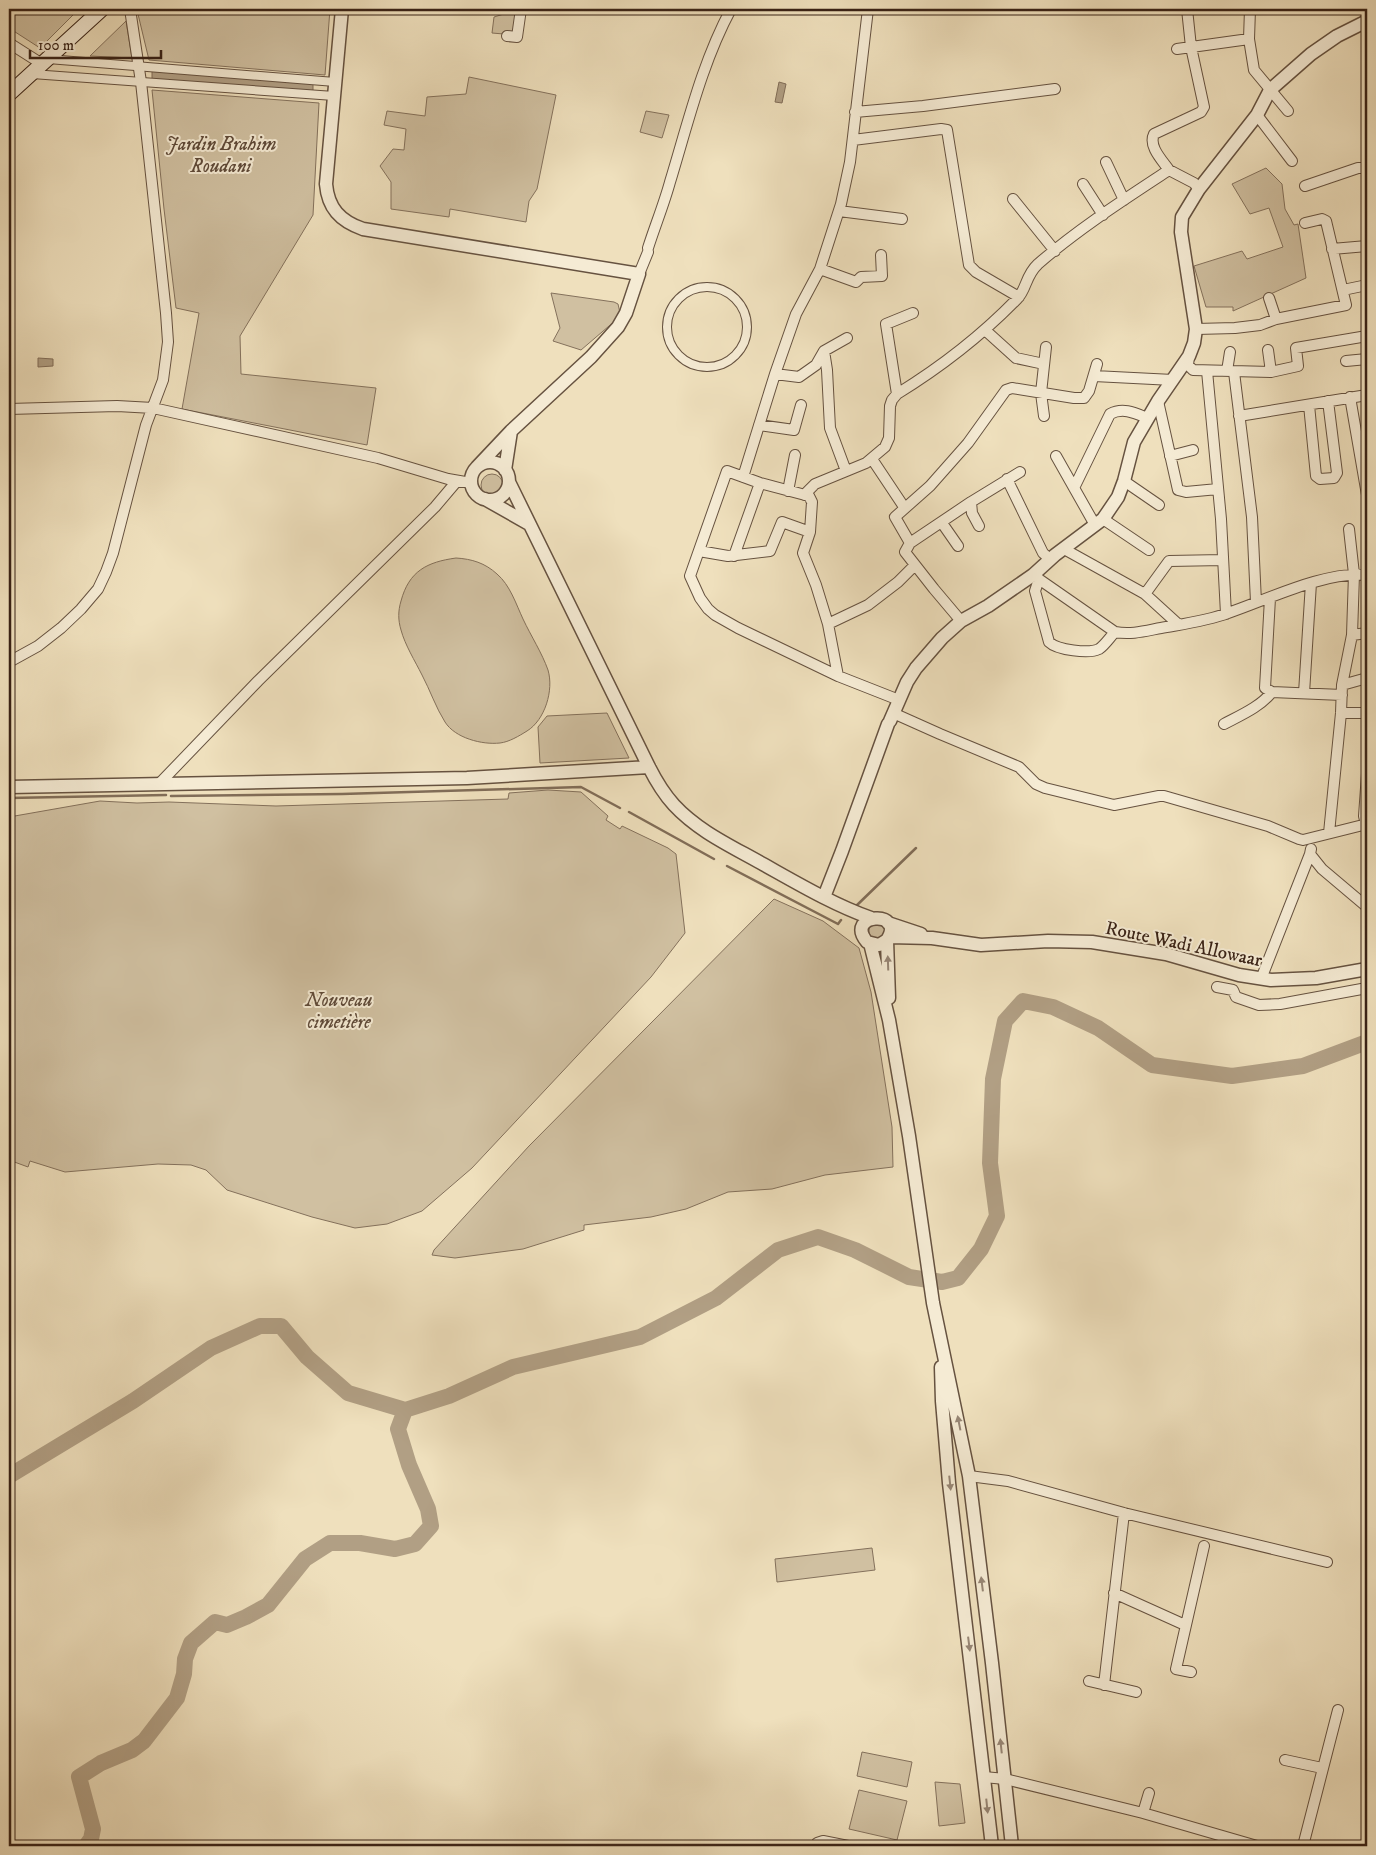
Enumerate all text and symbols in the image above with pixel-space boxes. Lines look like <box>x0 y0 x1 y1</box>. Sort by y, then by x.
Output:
scale bar <box>30 28 161 60</box>
text: 100 m <box>38 36 74 55</box>
park label: Jardin Brahim Roudani <box>166 133 276 178</box>
street label: Route Wadi Allowaar <box>1103 917 1264 972</box>
one-way arrow <box>884 954 892 970</box>
park label: Nouveau cimetière <box>304 989 373 1034</box>
one-way arrow <box>954 1415 962 1431</box>
one-way arrow <box>946 1475 954 1491</box>
one-way arrow <box>978 1576 986 1592</box>
one-way arrow <box>965 1637 973 1653</box>
one-way arrow <box>997 1737 1005 1753</box>
one-way arrow <box>983 1798 991 1814</box>

